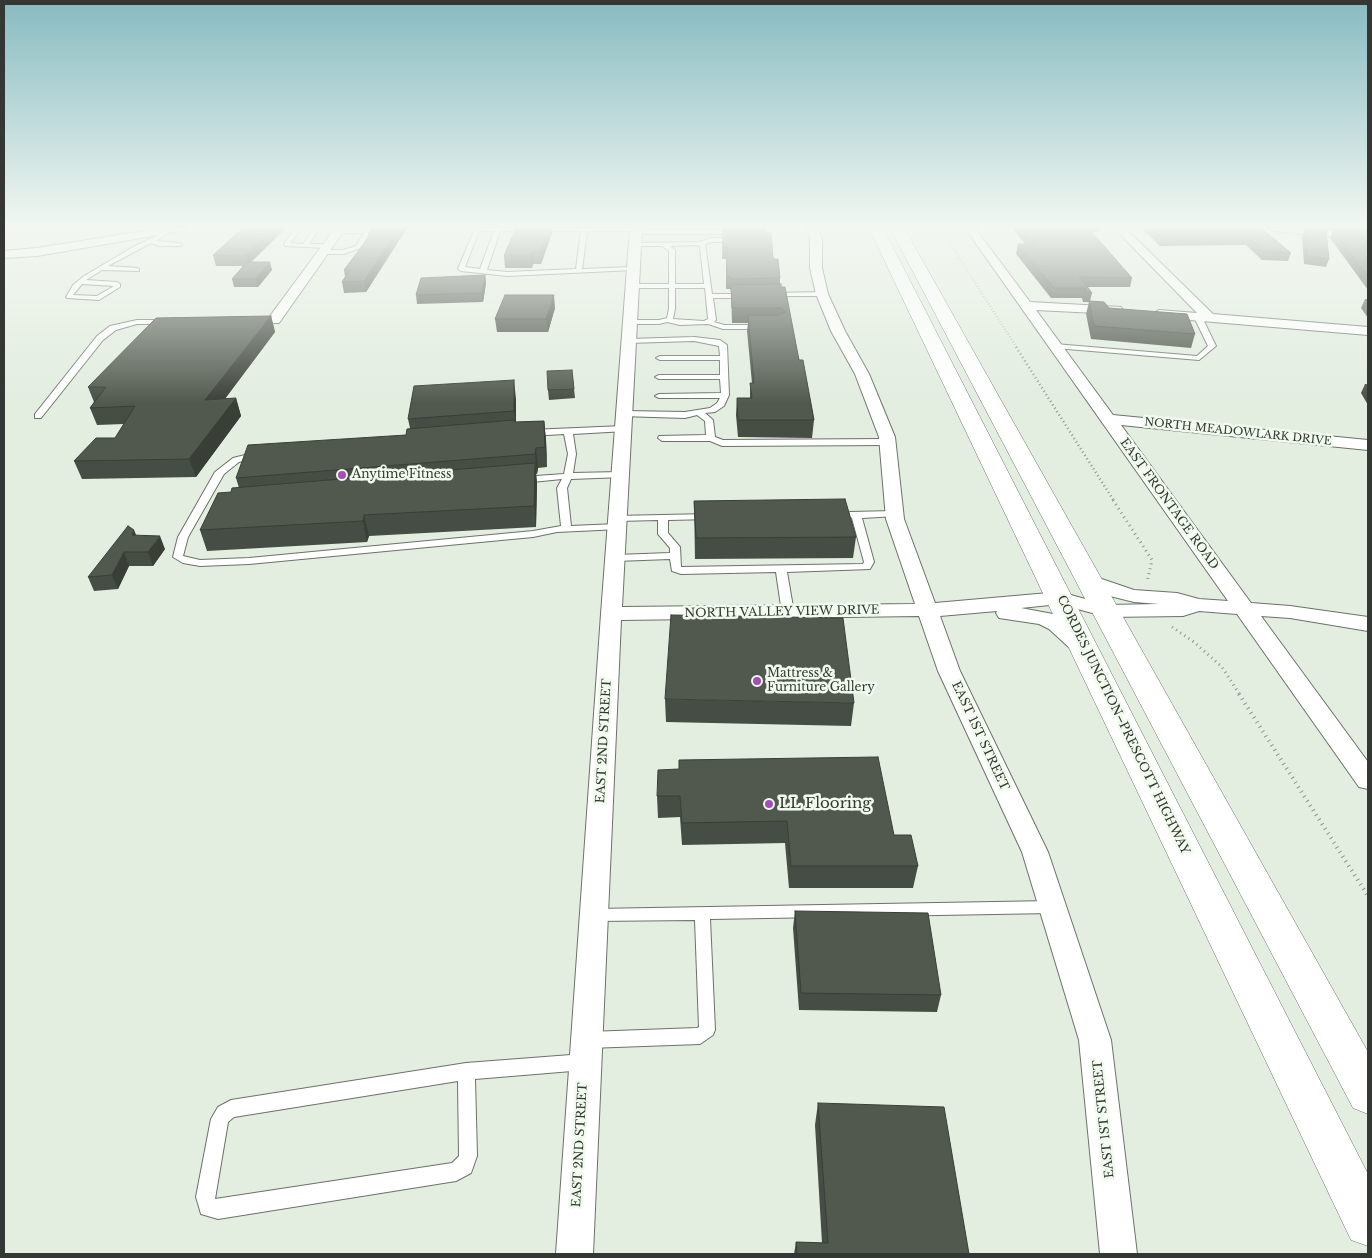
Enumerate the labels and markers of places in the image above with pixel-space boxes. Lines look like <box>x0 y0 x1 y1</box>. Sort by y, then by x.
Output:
place label: Anytime Fitness <box>352 468 451 482</box>
marker: Anytime Fitness <box>336 469 348 481</box>
place label: Mattress & Furniture Gallery <box>767 667 875 695</box>
marker: Mattress & Furniture Gallery <box>751 675 763 687</box>
place label: LL Flooring <box>779 795 871 813</box>
marker: LL Flooring <box>763 798 775 810</box>

